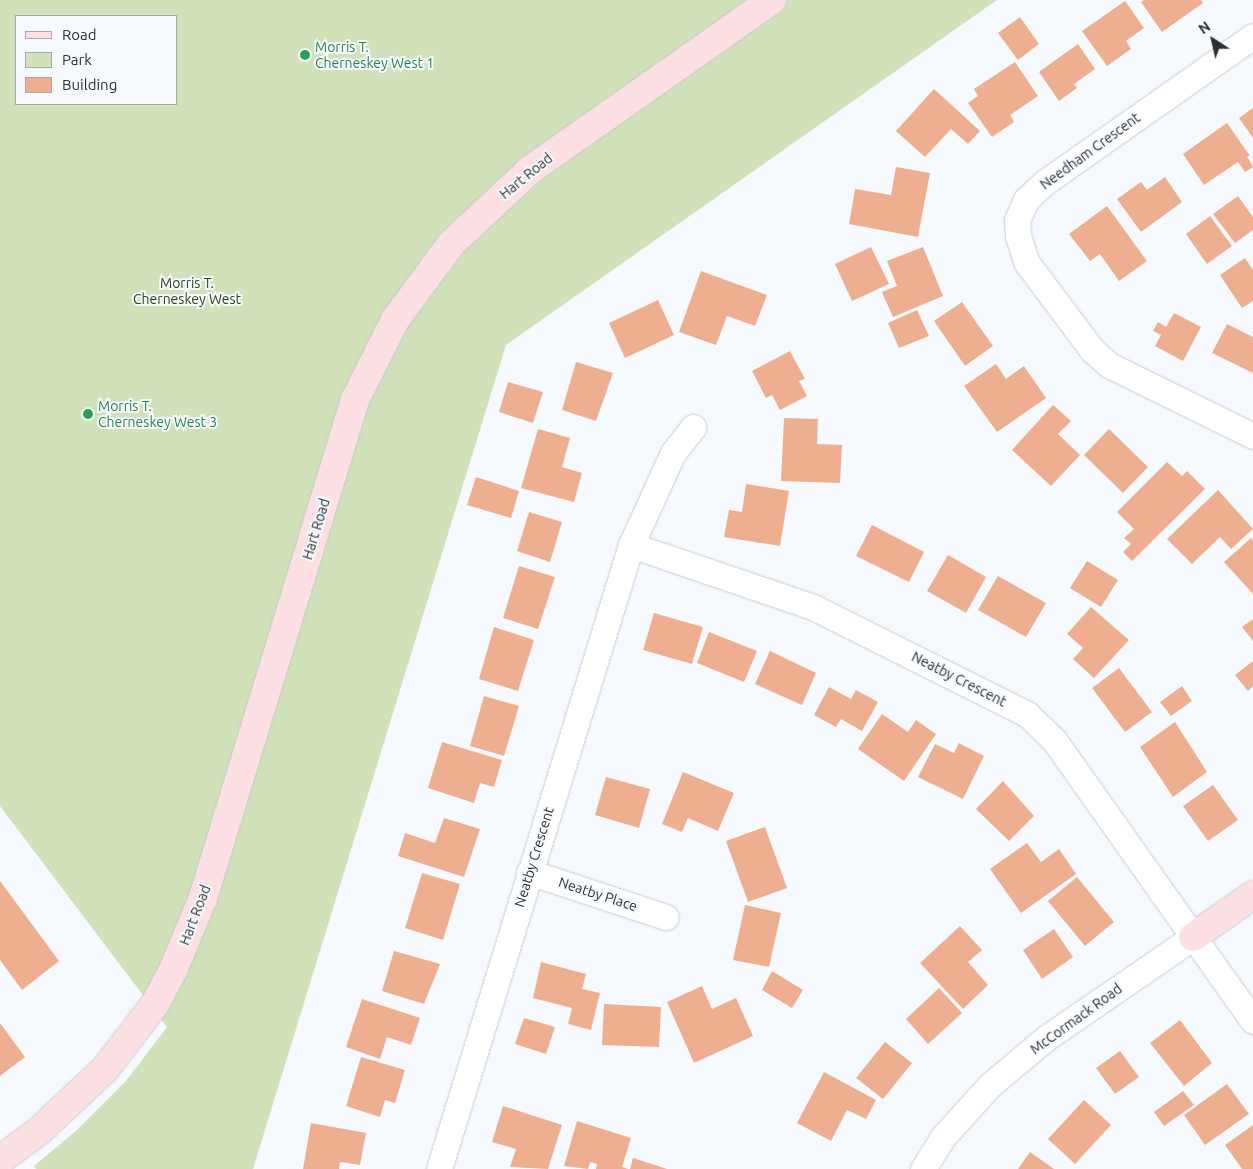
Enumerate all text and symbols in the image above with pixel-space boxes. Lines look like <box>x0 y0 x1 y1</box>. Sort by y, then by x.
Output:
legend <box>15 15 178 105</box>
north arrow <box>1188 15 1238 65</box>
text: N <box>1196 18 1213 37</box>
text: Road <box>62 26 97 43</box>
place label: Morris T. Cherneskey West 1 <box>315 39 434 72</box>
marker: Morris T. Cherneskey West 1 <box>299 49 311 61</box>
text: Park <box>62 51 92 68</box>
text: Building <box>62 76 117 93</box>
street label: Needham Crescent <box>1037 109 1143 193</box>
street label: Hart Road <box>496 150 556 202</box>
park label: Morris T. Cherneskey West <box>133 275 241 308</box>
place label: Morris T. Cherneskey West 3 <box>98 398 217 431</box>
marker: Morris T. Cherneskey West 3 <box>82 408 94 420</box>
street label: Hart Road <box>299 496 333 562</box>
street label: Neatby Crescent <box>909 648 1009 710</box>
street label: Neatby Crescent <box>511 805 557 909</box>
street label: Neatby Place <box>556 873 640 915</box>
street label: Hart Road <box>176 882 214 948</box>
street label: McCormack Road <box>1027 980 1125 1058</box>

